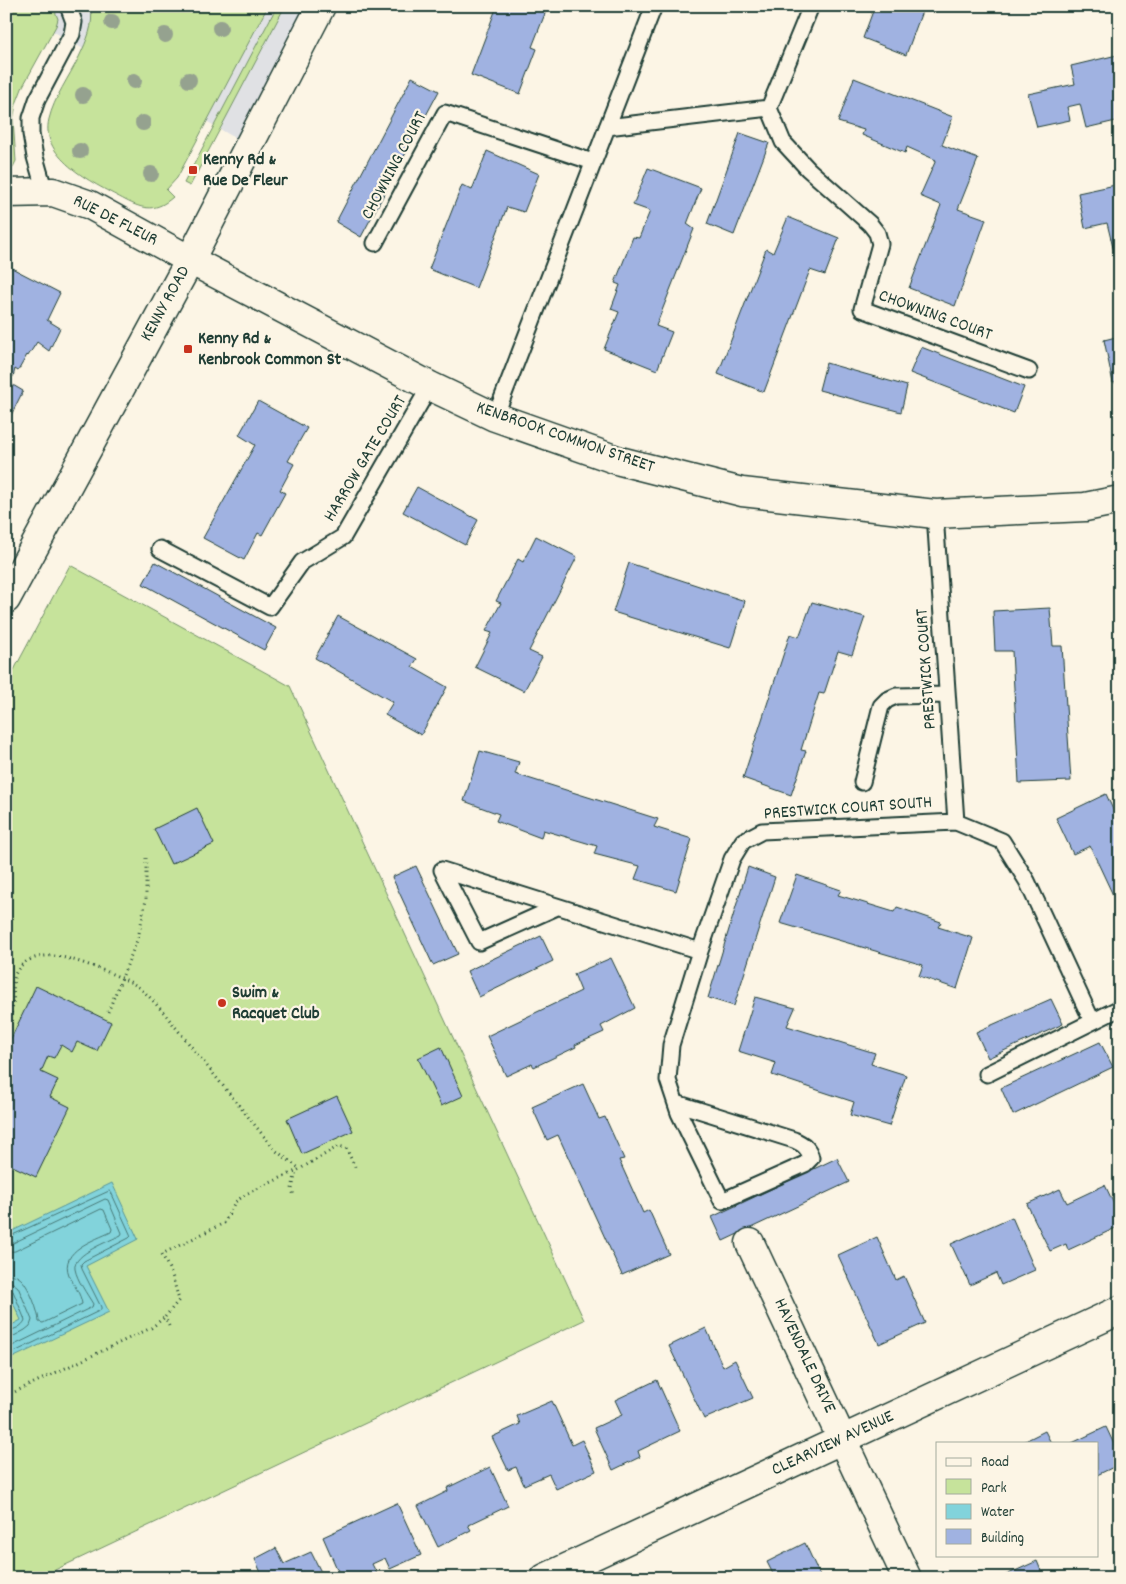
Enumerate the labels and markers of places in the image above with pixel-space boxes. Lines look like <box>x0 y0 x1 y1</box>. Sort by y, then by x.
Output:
place label: Kenny Rd & Rue De Fleur <box>203 148 288 194</box>
marker: Kenny Rd & Rue De Fleur <box>187 164 199 176</box>
place label: Kenny Rd & Kenbrook Common St <box>198 327 342 373</box>
marker: Kenny Rd & Kenbrook Common St <box>182 343 194 355</box>
place label: Swim & Racquet Club <box>232 981 320 1027</box>
marker: Swim & Racquet Club <box>216 997 228 1009</box>

